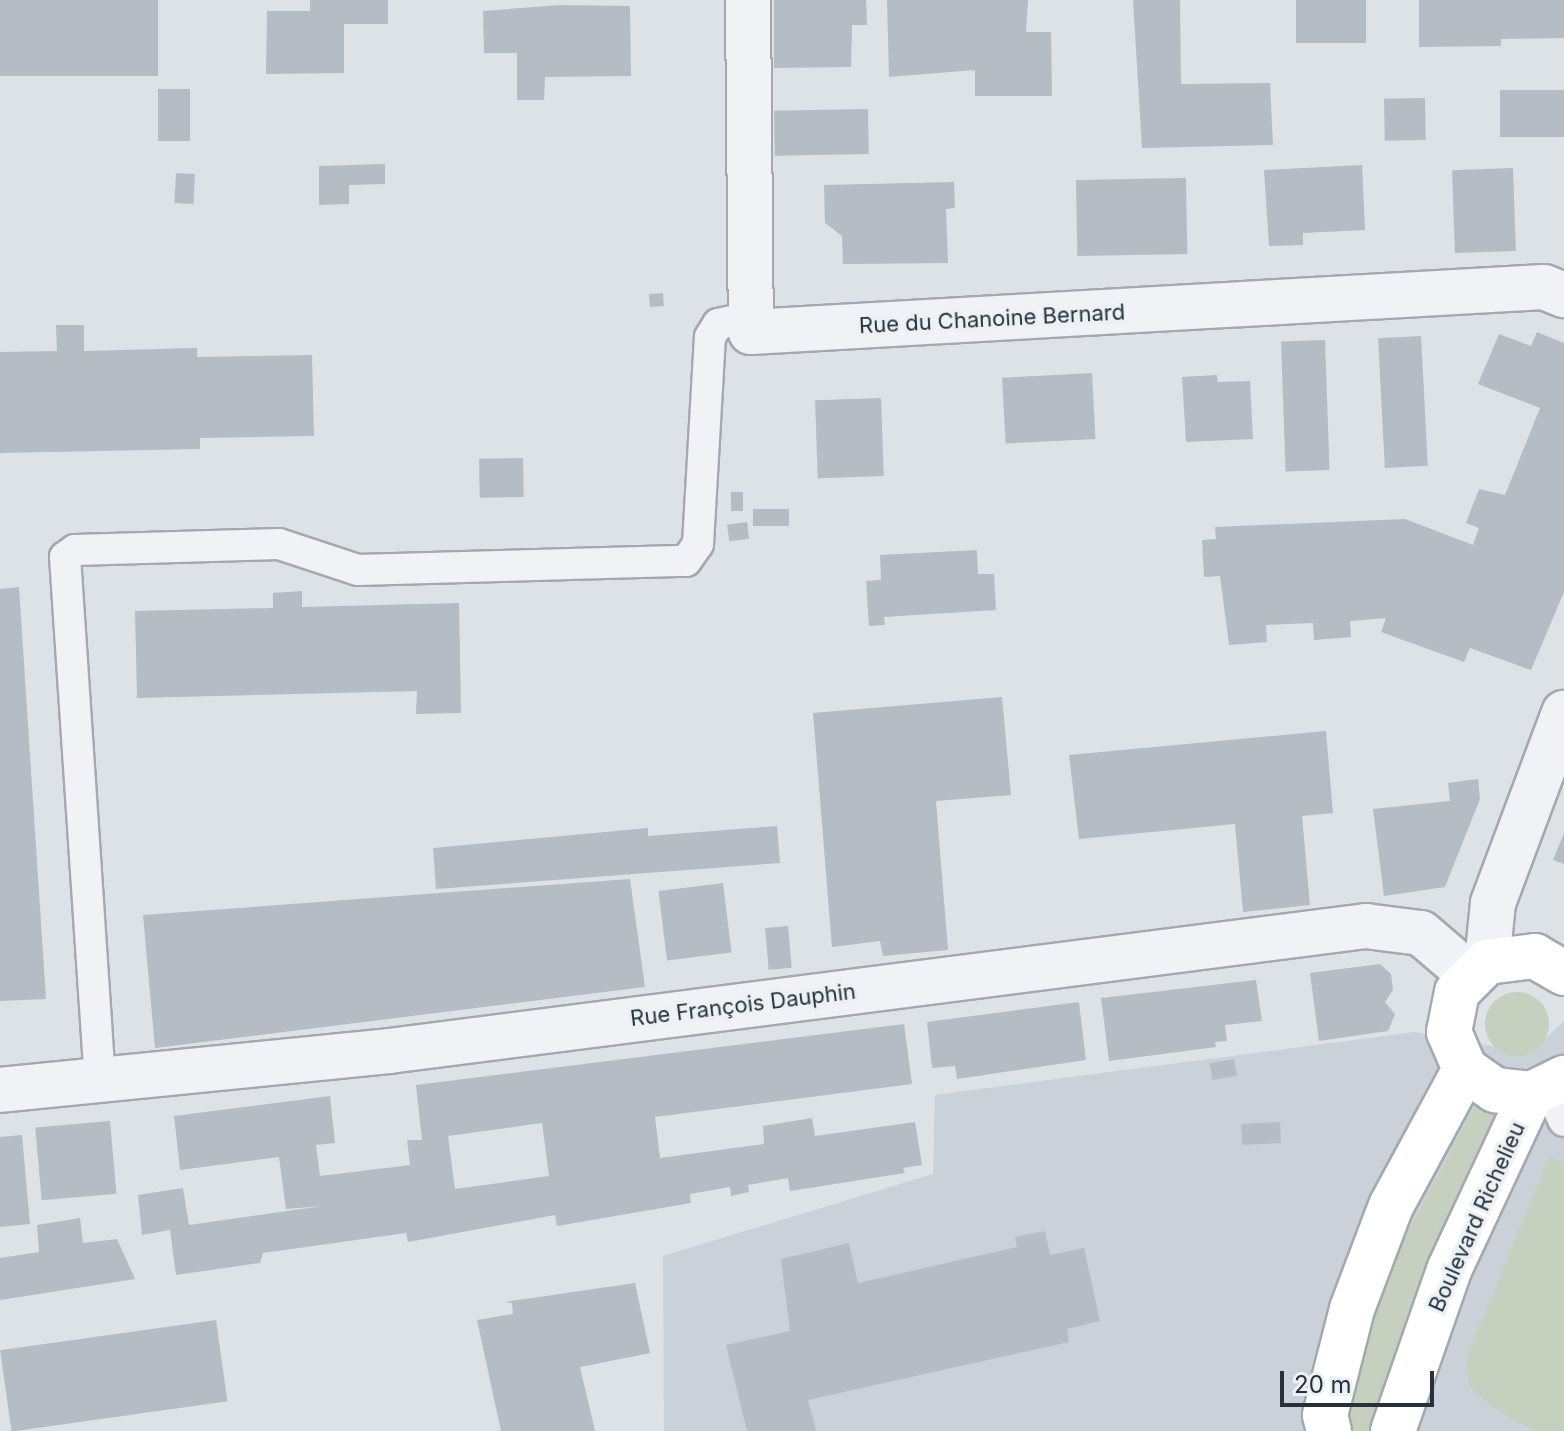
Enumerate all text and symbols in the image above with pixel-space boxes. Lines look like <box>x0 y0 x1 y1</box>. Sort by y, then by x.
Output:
street label: Rue du Chanoine Bernard <box>858 299 1126 339</box>
street label: Rue François Dauphin <box>629 978 857 1032</box>
street label: Boulevard Richelieu <box>1423 1118 1531 1316</box>
scale bar <box>1284 1355 1438 1405</box>
text: 20 m <box>1294 1370 1352 1399</box>

